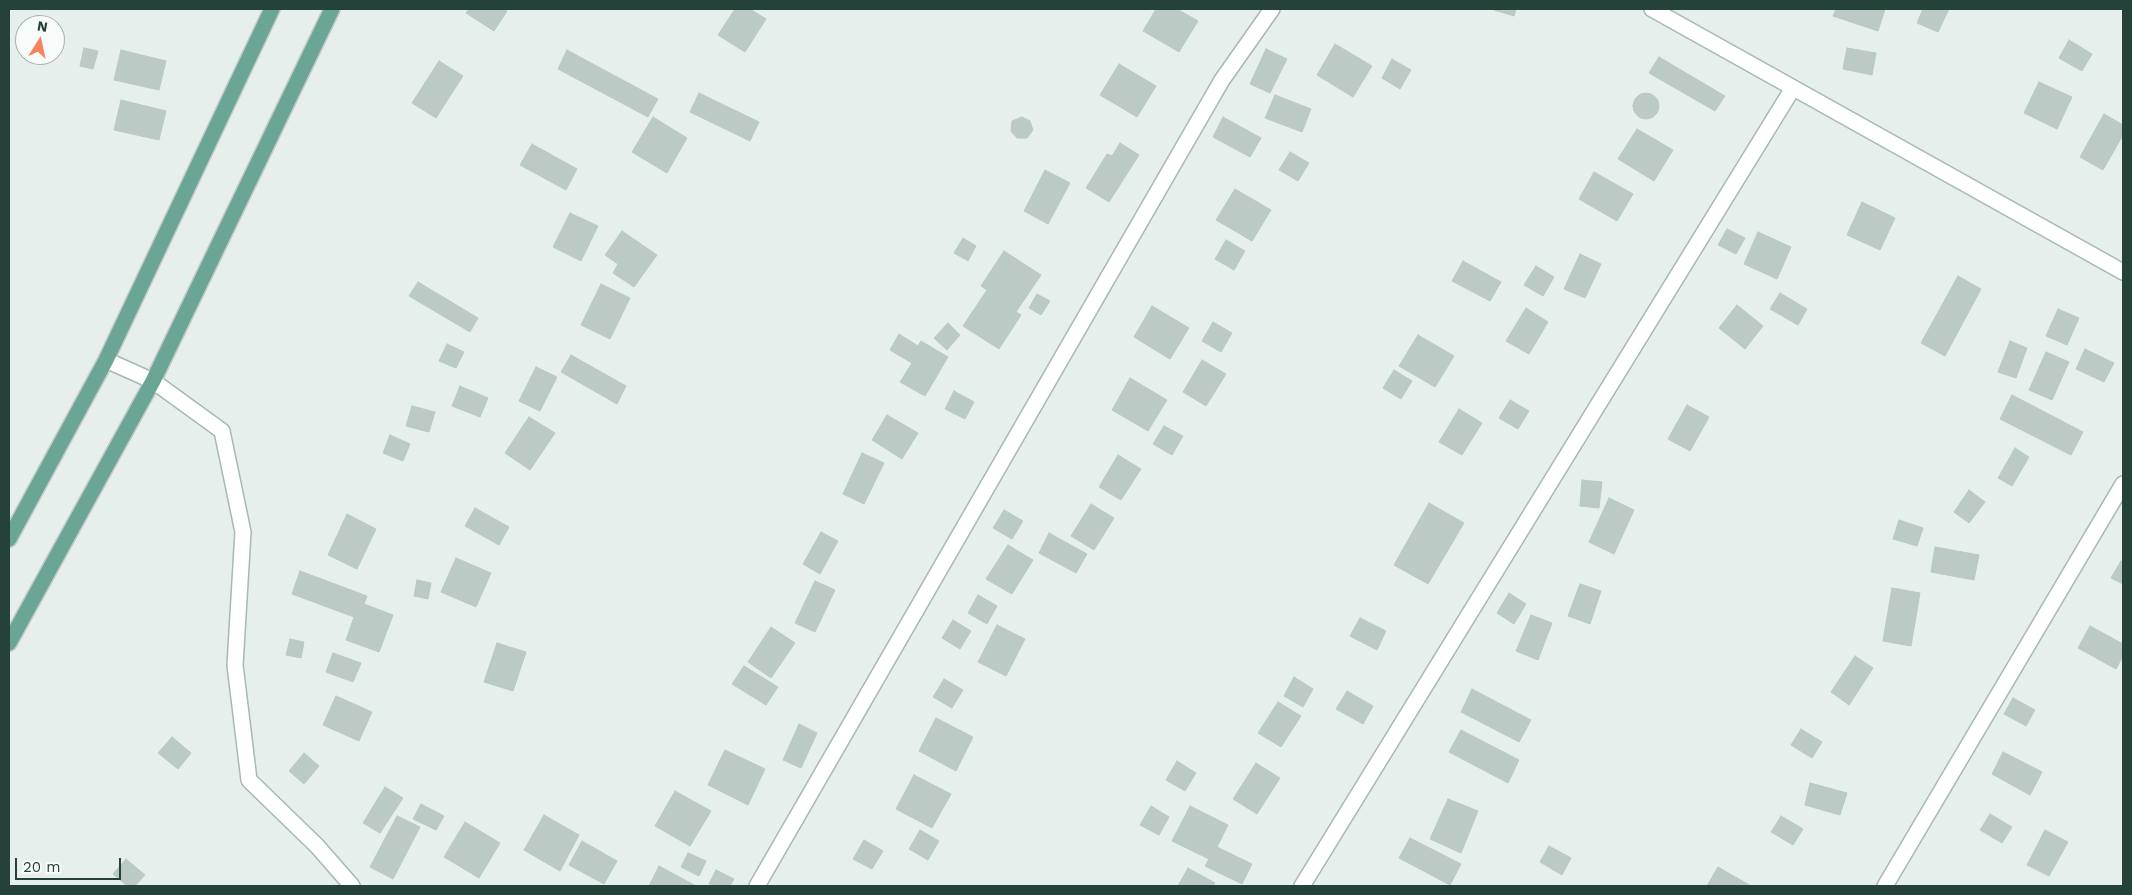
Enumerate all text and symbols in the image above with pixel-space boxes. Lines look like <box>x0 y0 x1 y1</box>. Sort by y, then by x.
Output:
north arrow <box>15 15 65 65</box>
text: N <box>36 17 49 35</box>
scale bar <box>18 848 124 880</box>
text: 20 m <box>23 858 61 876</box>

